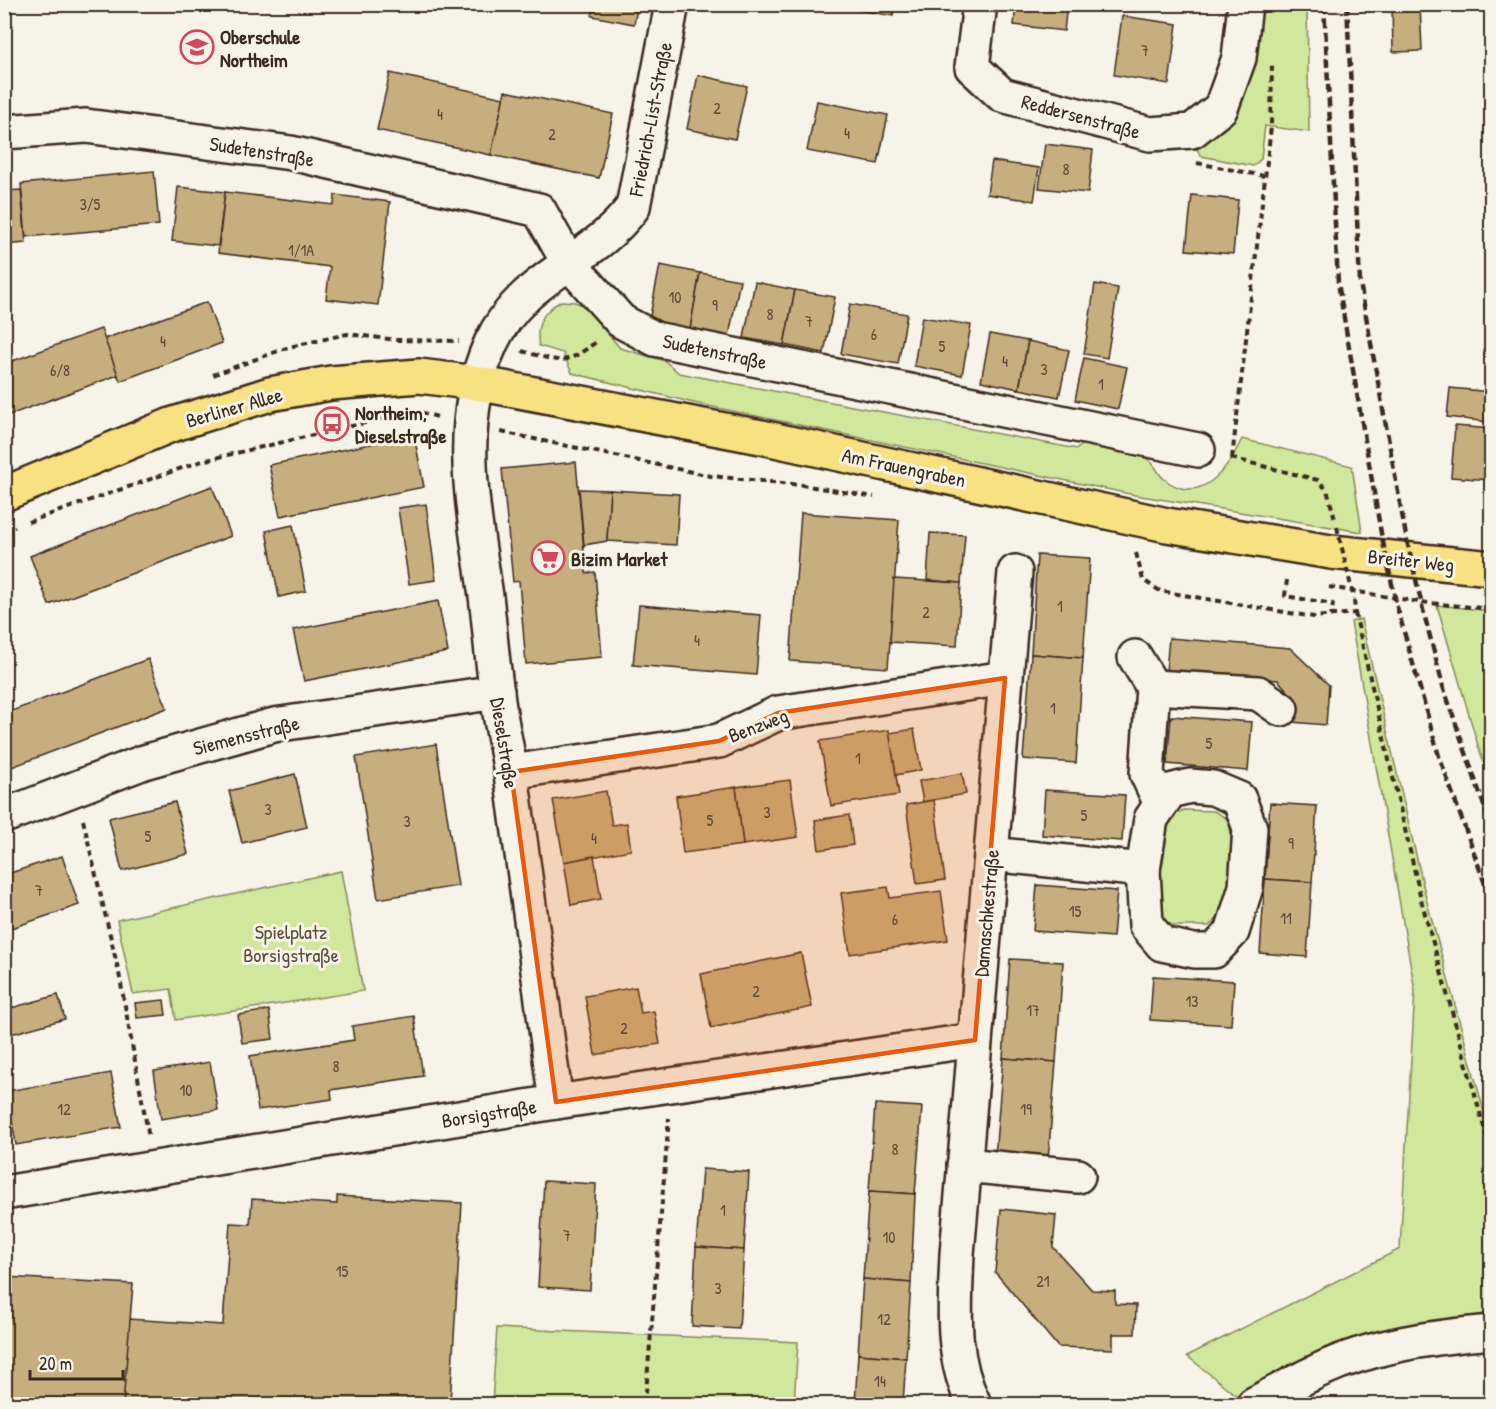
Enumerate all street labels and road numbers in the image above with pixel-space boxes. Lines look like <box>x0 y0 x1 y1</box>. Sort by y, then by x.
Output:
street label: Friedrich-List-Straße <box>622 40 678 199</box>
street label: Reddersenstraße <box>1019 87 1143 145</box>
street label: Sudetenstraße <box>208 129 316 173</box>
street label: Sudetenstraße <box>661 327 769 375</box>
street label: Berliner Allee <box>183 380 285 434</box>
street label: Am Frauengraben <box>840 441 968 493</box>
street label: Breiter Weg <box>1367 542 1456 578</box>
street label: Dieselstraße <box>485 696 526 790</box>
street label: Benzweg <box>724 701 792 749</box>
street label: Siemensstraße <box>190 709 302 761</box>
street label: Damaschkestraße <box>967 848 1005 978</box>
street label: Borsigstraße <box>440 1092 538 1134</box>

